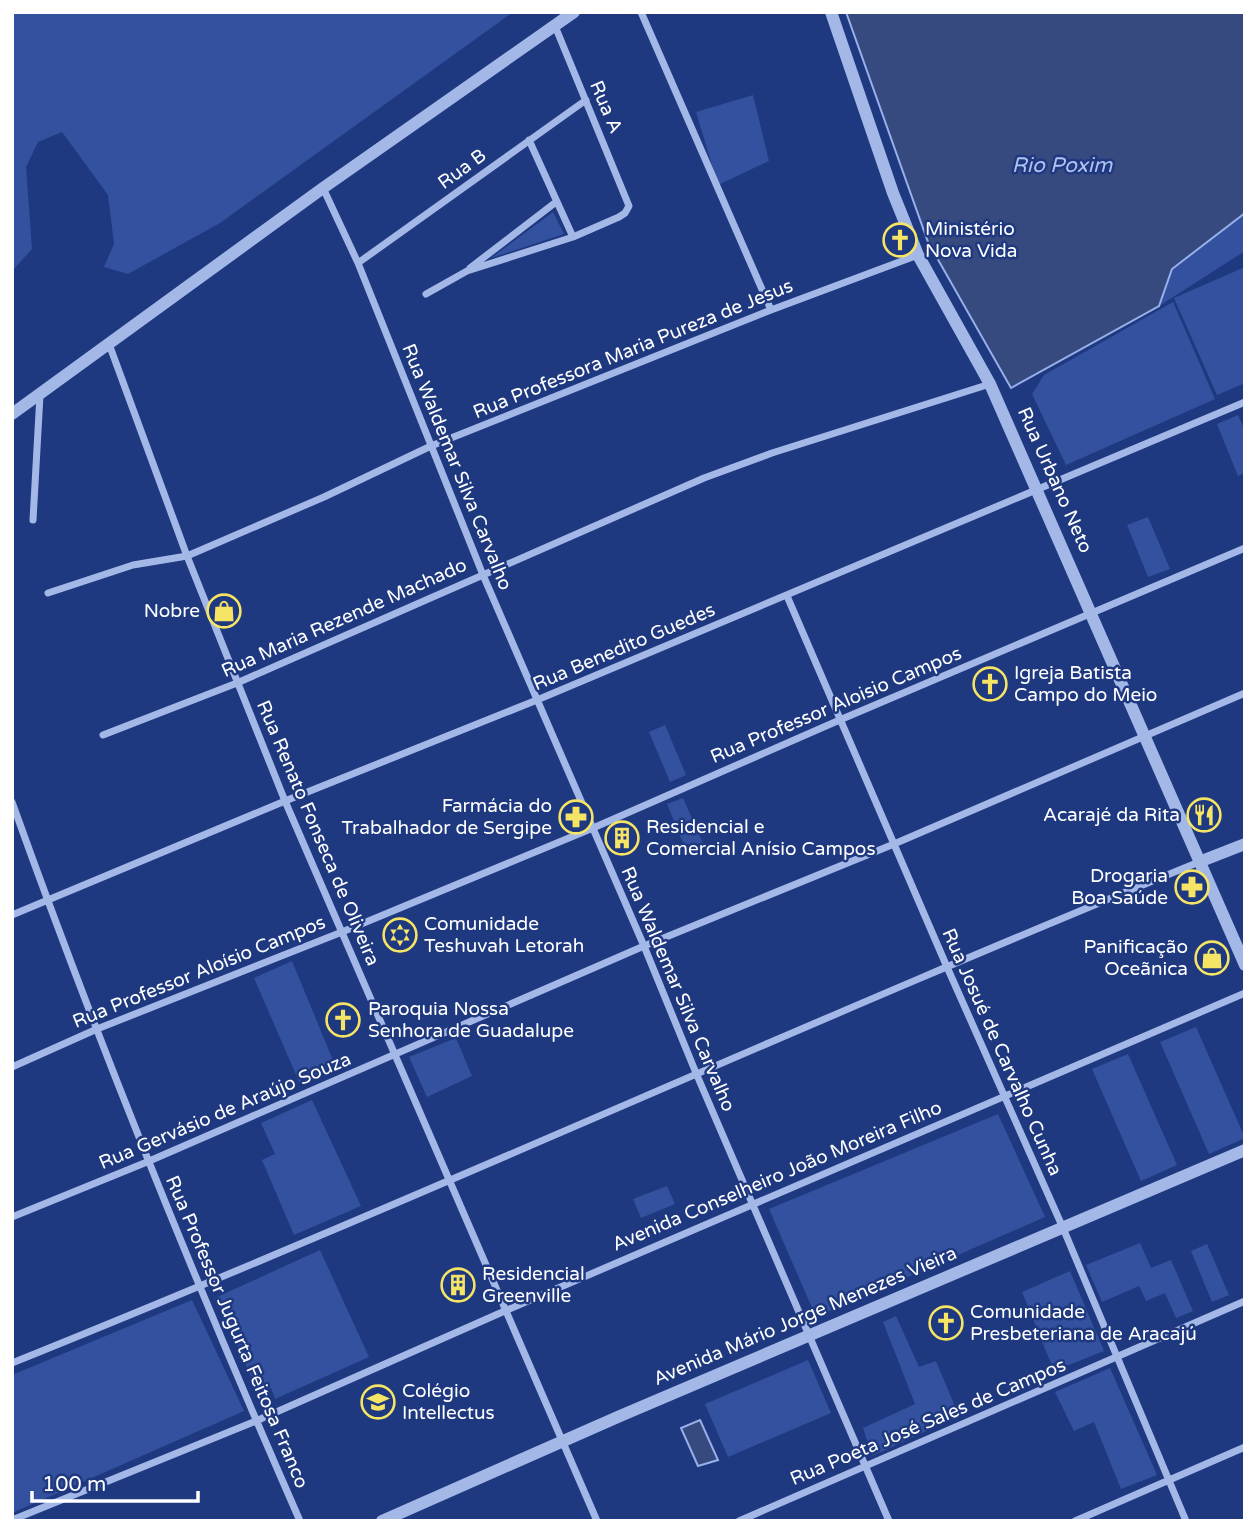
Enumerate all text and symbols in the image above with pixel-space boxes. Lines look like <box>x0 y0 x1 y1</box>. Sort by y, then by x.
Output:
street label: Rua A <box>585 77 627 137</box>
street label: Rua B <box>434 144 490 194</box>
water label: Rio Poxim <box>1012 153 1113 178</box>
place label: Ministério Nova Vida <box>925 218 1017 262</box>
church icon: Ministério Nova Vida <box>881 221 919 259</box>
street label: Rua Professora Maria Pureza de Jesus <box>470 275 796 423</box>
street label: Rua Waldemar Silva Carvalho <box>397 341 517 593</box>
street label: Rua Urbano Neto <box>1013 404 1097 556</box>
street label: Rua Maria Rezende Machado <box>218 554 470 682</box>
shop icon: Nobre <box>205 592 243 630</box>
street label: Rua Benedito Guedes <box>530 599 718 695</box>
place label: Nobre <box>144 600 200 622</box>
street label: Rua Professor Aloisio Campos <box>707 642 965 768</box>
place label: Igreja Batista Campo do Meio <box>1014 662 1157 706</box>
church icon: Igreja Batista Campo do Meio <box>971 665 1009 703</box>
street label: Rua Renato Fonseca de Oliveira <box>252 697 384 969</box>
place label: Farmácia do Trabalhador de Sergipe <box>342 795 552 839</box>
restaurant icon: Acarajé da Rita <box>1185 796 1223 834</box>
pharmacy icon: Farmácia do Trabalhador de Sergipe <box>557 798 595 836</box>
place label: Acarajé da Rita <box>1043 804 1180 826</box>
place label: Residencial e Comercial Anísio Campos <box>646 816 876 860</box>
building icon: Residencial e Comercial Anísio Campos <box>603 819 641 857</box>
street label: Rua Waldemar Silva Carvalho <box>616 863 740 1115</box>
place label: Drogaria Boa Saúde <box>1071 865 1168 909</box>
pharmacy icon: Drogaria Boa Saúde <box>1173 868 1211 906</box>
street label: Rua Professor Aloísio Campos <box>69 911 329 1033</box>
place label: Comunidade Teshuvah Letorah <box>424 913 584 957</box>
synagogue icon: Comunidade Teshuvah Letorah <box>381 916 419 954</box>
street label: Rua Josué de Carvalho Cunha <box>937 925 1067 1179</box>
place label: Panificação Oceãnica <box>1083 936 1188 980</box>
shop icon: Panificação Oceãnica <box>1193 939 1231 977</box>
place label: Paroquia Nossa Senhora de Guadalupe <box>368 998 574 1042</box>
church icon: Paroquia Nossa Senhora de Guadalupe <box>324 1001 362 1039</box>
street label: Rua Gervásio de Araújo Souza <box>96 1048 354 1174</box>
street label: Avenida Conselheiro João Moreira Filho <box>609 1096 945 1256</box>
street label: Rua Professor Jugurta Feitosa Franco <box>161 1172 313 1492</box>
street label: Avenida Mário Jorge Menezes Vieira <box>650 1242 960 1390</box>
place label: Residencial Greenville <box>482 1263 585 1307</box>
building icon: Residencial Greenville <box>439 1266 477 1304</box>
place label: Comunidade Presbeteriana de Aracajú <box>970 1301 1197 1345</box>
church icon: Comunidade Presbeteriana de Aracajú <box>927 1304 965 1342</box>
street label: Rua Poeta José Sales de Campos <box>787 1354 1069 1490</box>
place label: Colégio Intellectus <box>402 1380 495 1424</box>
school or university icon: Colégio Intellectus <box>359 1383 397 1421</box>
scale bar <box>32 1460 198 1504</box>
text: 100 m <box>42 1472 106 1497</box>

